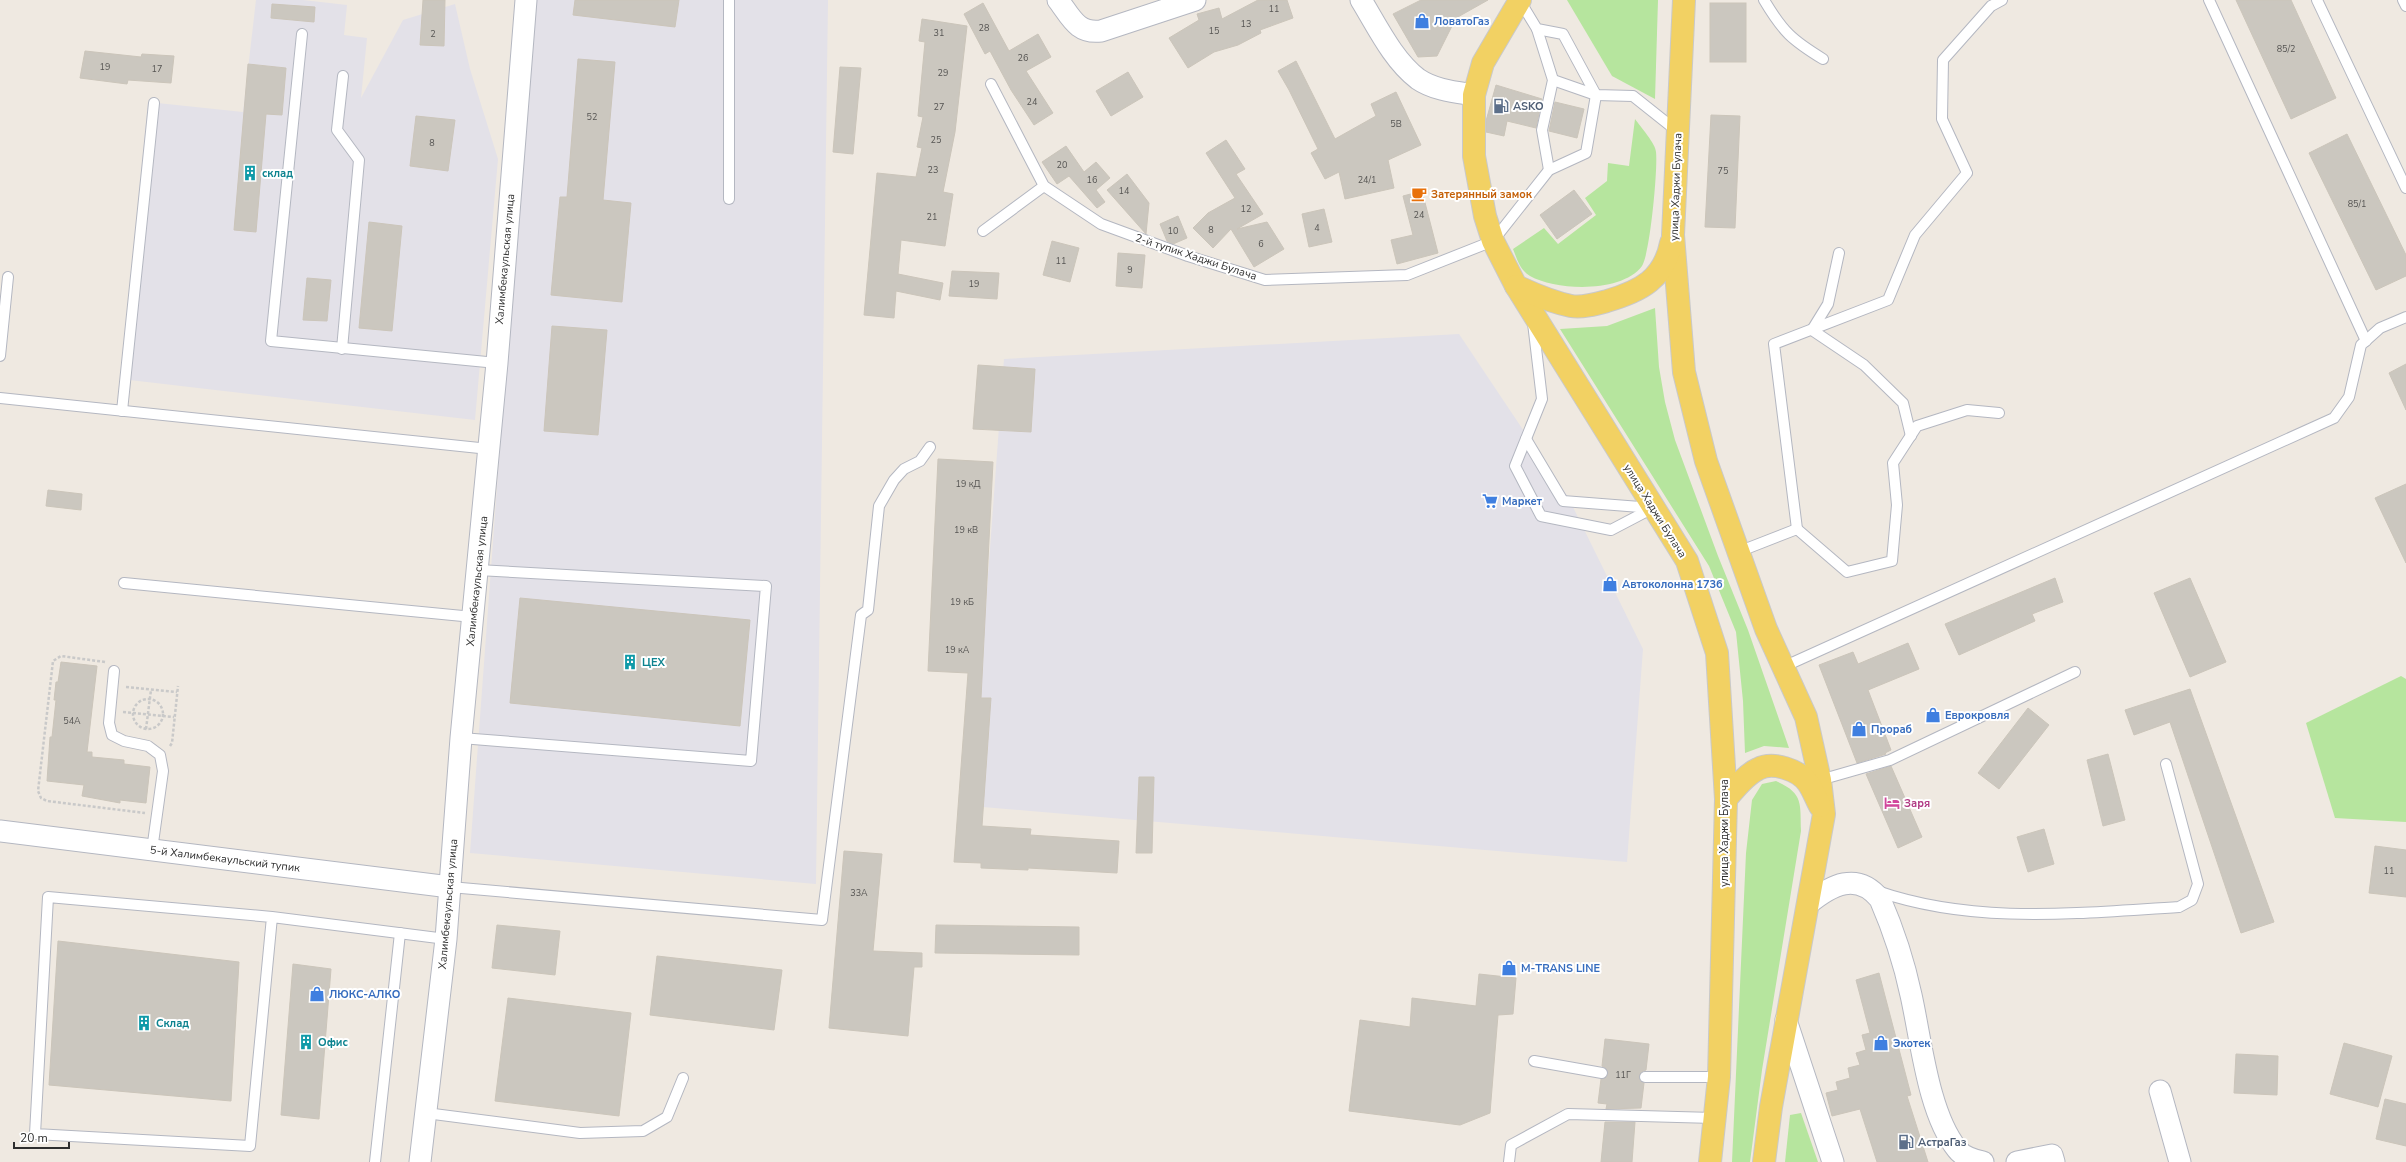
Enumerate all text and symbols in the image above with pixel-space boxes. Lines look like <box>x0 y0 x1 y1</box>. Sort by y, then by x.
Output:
house number: 11 <box>1269 3 1279 15</box>
shop icon: ЛоватоГаз <box>1413 12 1431 30</box>
place label: ЛоватоГаз <box>1434 14 1490 29</box>
house number: 13 <box>1241 18 1251 30</box>
house number: 28 <box>979 22 989 34</box>
house number: 15 <box>1209 25 1219 37</box>
house number: 31 <box>934 27 944 39</box>
house number: 2 <box>430 28 436 40</box>
house number: 85/2 <box>2277 43 2295 55</box>
house number: 26 <box>1018 52 1028 64</box>
house number: 19 <box>100 61 110 73</box>
house number: 17 <box>152 63 162 75</box>
house number: 29 <box>938 67 948 79</box>
house number: 24 <box>1027 96 1038 108</box>
fuel station icon: ASKO <box>1492 97 1510 115</box>
place label: ASKO <box>1513 99 1544 114</box>
house number: 27 <box>934 101 944 113</box>
house number: 52 <box>587 111 597 123</box>
house number: 5В <box>1390 118 1402 130</box>
street label: улица Хаджи Булача <box>1667 133 1685 241</box>
house number: 25 <box>931 134 941 146</box>
house number: 8 <box>429 137 435 149</box>
house number: 20 <box>1057 159 1067 171</box>
building icon: склад <box>241 164 259 182</box>
house number: 23 <box>928 164 938 176</box>
house number: 75 <box>1718 165 1728 177</box>
place label: склад <box>262 166 293 181</box>
house number: 16 <box>1087 174 1097 186</box>
house number: 24/1 <box>1358 174 1376 186</box>
house number: 14 <box>1119 185 1130 197</box>
cafe icon: Затерянный замок <box>1410 185 1428 203</box>
place label: Затерянный замок <box>1431 187 1533 202</box>
street label: Халимбекаульская улица <box>492 193 518 325</box>
house number: 85/1 <box>2348 198 2366 210</box>
house number: 12 <box>1241 203 1251 215</box>
house number: 24 <box>1414 209 1425 221</box>
house number: 21 <box>927 211 937 223</box>
house number: 4 <box>1314 222 1320 234</box>
house number: 8 <box>1208 224 1214 236</box>
house number: 10 <box>1168 225 1178 237</box>
street label: 2-й тупик Хаджи Булача <box>1133 230 1259 284</box>
house number: 6 <box>1258 238 1264 250</box>
house number: 11 <box>1056 255 1066 267</box>
house number: 9 <box>1127 264 1133 276</box>
house number: 19 <box>969 278 979 290</box>
street label: улица Хаджи Булача <box>1620 461 1690 561</box>
house number: 19 кД <box>956 478 980 490</box>
supermarket icon: Маркет <box>1481 492 1499 510</box>
place label: Маркет <box>1502 494 1543 509</box>
street label: Халимбекаульская улица <box>463 515 491 647</box>
house number: 19 кВ <box>954 524 978 536</box>
shop icon: Автоколонна 1736 <box>1601 575 1619 593</box>
place label: Автоколонна 1736 <box>1622 577 1723 592</box>
house number: 19 кБ <box>950 596 974 608</box>
house number: 19 кА <box>945 644 970 656</box>
building icon: ЦЕХ <box>621 653 639 671</box>
place label: ЦЕХ <box>642 655 665 670</box>
shop icon: Еврокровля <box>1924 706 1942 724</box>
place label: Еврокровля <box>1945 708 2009 723</box>
house number: 54А <box>63 715 81 727</box>
shop icon: Прораб <box>1850 720 1868 738</box>
place label: Прораб <box>1871 722 1912 737</box>
street label: улица Хаджи Булача <box>1717 779 1732 887</box>
hotel icon: Заря <box>1883 794 1901 812</box>
place label: Заря <box>1904 796 1930 811</box>
street label: Халимбекаульская улица <box>435 838 461 970</box>
street label: 5-й Халимбекаульский тупик <box>149 842 301 876</box>
house number: 11 <box>2384 865 2394 877</box>
house number: 33А <box>850 887 868 899</box>
shop icon: М-TRANS LINE <box>1500 959 1518 977</box>
place label: М-TRANS LINE <box>1521 961 1600 976</box>
shop icon: ЛЮКС-АЛКО <box>308 985 326 1003</box>
place label: ЛЮКС-АЛКО <box>329 987 401 1002</box>
building icon: Склад <box>135 1014 153 1032</box>
place label: Склад <box>156 1016 189 1031</box>
building icon: Офис <box>297 1033 315 1051</box>
shop icon: Экотек <box>1872 1034 1890 1052</box>
place label: Офис <box>318 1035 348 1050</box>
place label: Экотек <box>1893 1036 1931 1051</box>
house number: 11Г <box>1615 1069 1631 1081</box>
scale bar <box>14 1124 69 1150</box>
text: 20 m <box>20 1130 48 1146</box>
fuel station icon: АстраГаз <box>1897 1133 1915 1151</box>
place label: АстраГаз <box>1918 1135 1967 1150</box>

